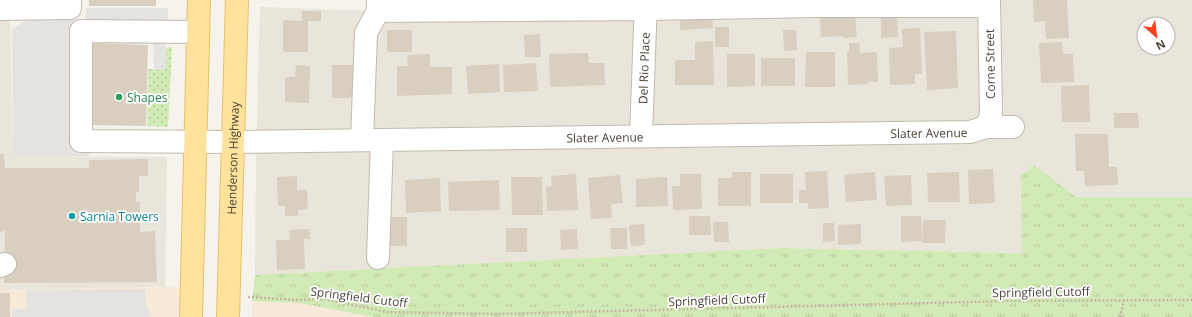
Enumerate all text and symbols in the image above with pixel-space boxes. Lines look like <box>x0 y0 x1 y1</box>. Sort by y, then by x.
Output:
north arrow <box>1136 16 1176 56</box>
street label: Corne Street <box>981 29 999 99</box>
street label: Del Rio Place <box>634 32 653 104</box>
text: N <box>1153 37 1168 54</box>
place label: Shapes <box>127 89 168 106</box>
marker: Shapes <box>114 92 124 102</box>
street label: Henderson Highway <box>222 100 243 215</box>
street label: Slater Avenue <box>890 124 968 142</box>
street label: Slater Avenue <box>566 128 644 146</box>
place label: Sarnia Towers <box>80 208 159 225</box>
marker: Sarnia Towers <box>67 211 77 221</box>
street label: Springfield Cutoff <box>310 283 409 311</box>
street label: Springfield Cutoff <box>992 283 1091 301</box>
street label: Springfield Cutoff <box>668 290 767 310</box>

